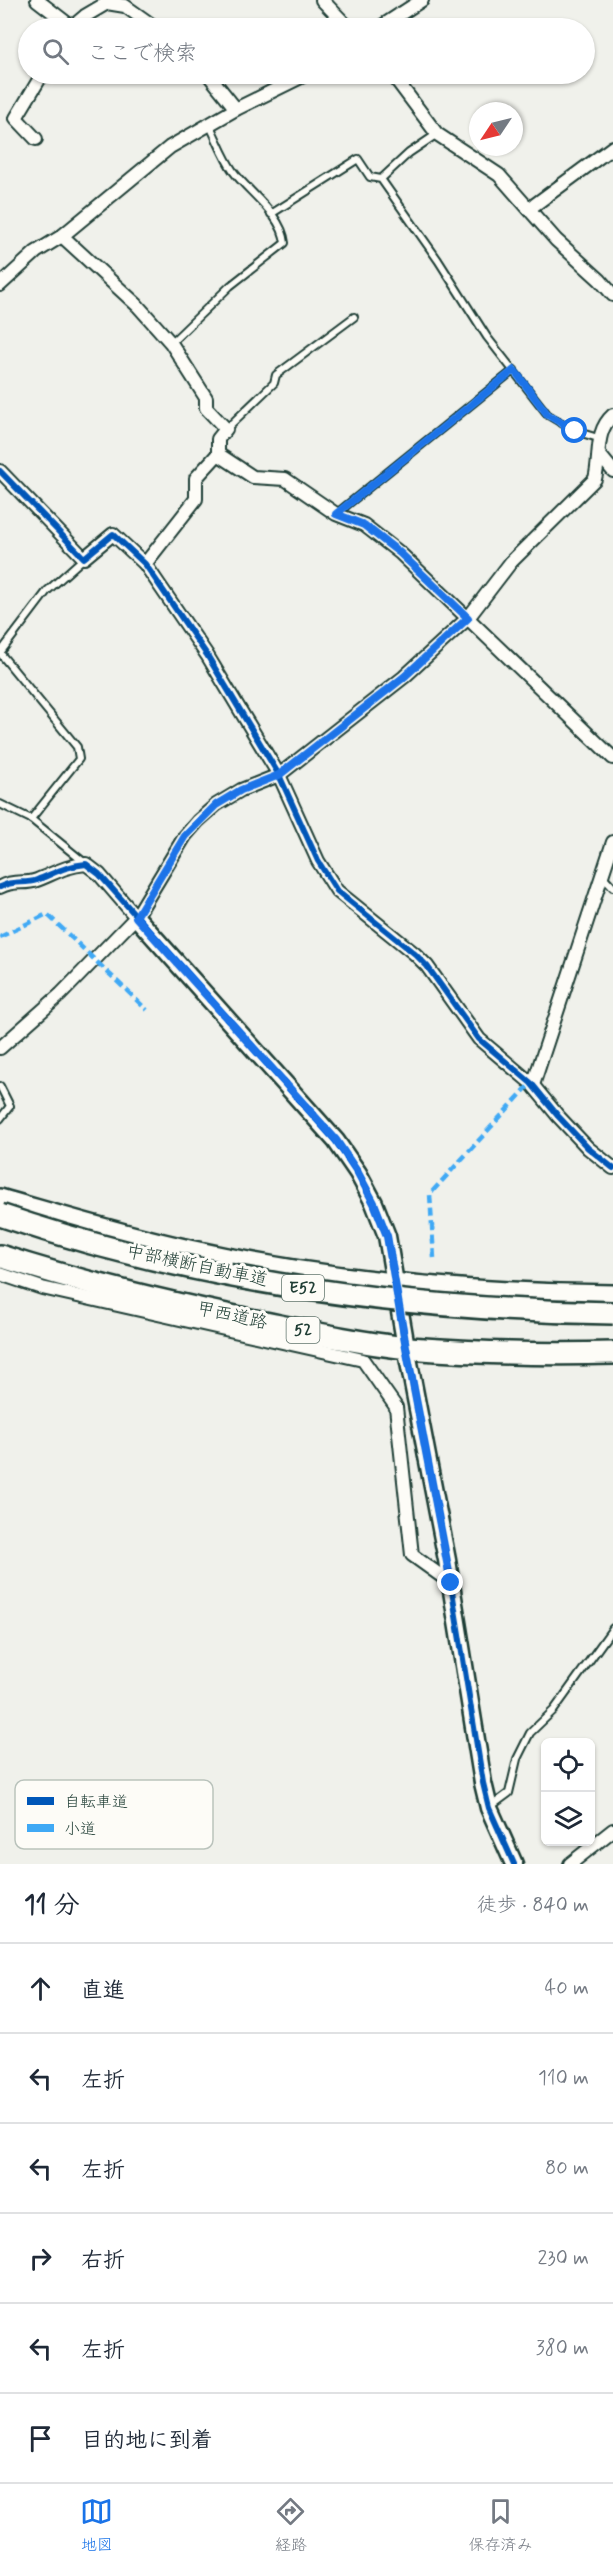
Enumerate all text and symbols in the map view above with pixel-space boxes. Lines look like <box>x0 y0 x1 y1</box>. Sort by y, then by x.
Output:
search box <box>18 18 595 84</box>
icon: search <box>39 35 72 68</box>
text: ここで検索 <box>87 40 197 68</box>
north arrow <box>469 102 523 156</box>
route start <box>561 417 587 443</box>
street label: 中部横断自動車道 <box>124 1239 270 1293</box>
road number: E52 <box>282 1275 324 1301</box>
street label: 甲西道路 <box>194 1297 270 1335</box>
road number: 52 <box>286 1317 320 1343</box>
route end <box>437 1569 463 1595</box>
map controls <box>541 1738 595 1846</box>
button: locate <box>541 1738 595 1792</box>
legend <box>15 1780 213 1849</box>
text: 自転車道 <box>64 1792 128 1813</box>
button: layers <box>541 1792 595 1846</box>
text: 小道 <box>64 1819 96 1840</box>
text: 11 分 <box>24 1889 80 1923</box>
text: 徒歩 · 840 m <box>477 1892 589 1919</box>
icon: ahead <box>24 1972 57 2005</box>
text: 40 m <box>545 1975 589 2002</box>
text: 直進 <box>81 1977 125 2005</box>
icon: left <box>24 2062 57 2095</box>
text: 110 m <box>538 2065 589 2092</box>
text: 左折 <box>81 2067 125 2095</box>
icon: left <box>24 2152 57 2185</box>
text: 80 m <box>545 2155 589 2182</box>
text: 左折 <box>81 2157 125 2185</box>
icon: right <box>24 2242 57 2275</box>
text: 230 m <box>537 2245 589 2272</box>
text: 右折 <box>81 2247 125 2275</box>
icon: left <box>24 2332 57 2365</box>
text: 380 m <box>536 2335 589 2362</box>
text: 左折 <box>81 2337 125 2365</box>
icon: arrive <box>24 2422 57 2455</box>
text: 目的地に到着 <box>81 2427 213 2455</box>
tab: 地図 <box>80 2495 113 2556</box>
tab: 経路 <box>274 2495 307 2556</box>
tab: 保存済み <box>468 2495 532 2556</box>

